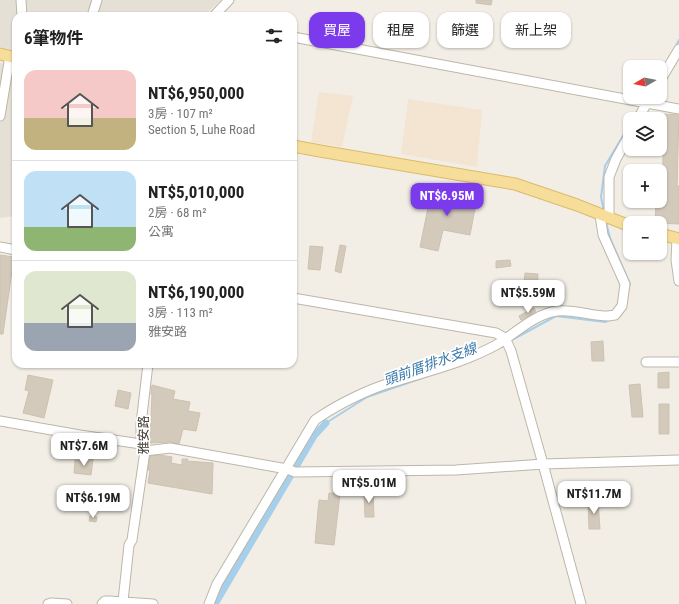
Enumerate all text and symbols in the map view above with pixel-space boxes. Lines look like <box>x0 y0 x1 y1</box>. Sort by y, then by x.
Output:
chip: 買屋 <box>309 12 365 48</box>
chip: 租屋 <box>373 12 429 48</box>
chip: 篩選 <box>437 12 493 48</box>
chip: 新上架 <box>501 12 571 48</box>
icon: filters <box>263 25 285 47</box>
text: 6筆物件 <box>24 28 84 48</box>
north arrow <box>623 60 667 104</box>
map controls <box>623 60 667 260</box>
text: NT$6,950,000 <box>148 83 244 103</box>
icon: home <box>56 86 104 134</box>
text: 3房 · 107 m² <box>148 106 213 121</box>
button: layers <box>623 112 667 156</box>
text: Section 5, Luhe Road <box>148 122 255 137</box>
button: + <box>623 164 667 208</box>
text: NT$5,010,000 <box>148 182 244 202</box>
pin: NT$6.95M <box>406 183 488 217</box>
icon: home <box>56 187 104 235</box>
text: NT$6.95M <box>420 188 474 203</box>
text: 2房 · 68 m² <box>148 205 206 220</box>
button: − <box>623 216 667 260</box>
text: 公寓 <box>148 224 174 239</box>
pin: NT$5.59M <box>487 280 569 314</box>
text: NT$6,190,000 <box>148 282 244 302</box>
text: NT$5.59M <box>501 285 555 300</box>
icon: home <box>56 287 104 335</box>
text: 3房 · 113 m² <box>148 305 213 320</box>
text: 雅安路 <box>148 324 187 339</box>
water label: 頭前厝排水支線 <box>381 339 481 388</box>
street label: 雅安路 <box>136 415 151 455</box>
pin: NT$7.6M <box>47 433 121 467</box>
text: NT$7.6M <box>60 438 108 453</box>
pin: NT$5.01M <box>328 470 410 504</box>
text: NT$5.01M <box>342 475 396 490</box>
pin: NT$11.7M <box>553 481 635 515</box>
pin: NT$6.19M <box>52 485 134 519</box>
text: NT$11.7M <box>567 486 621 501</box>
text: NT$6.19M <box>66 490 120 505</box>

